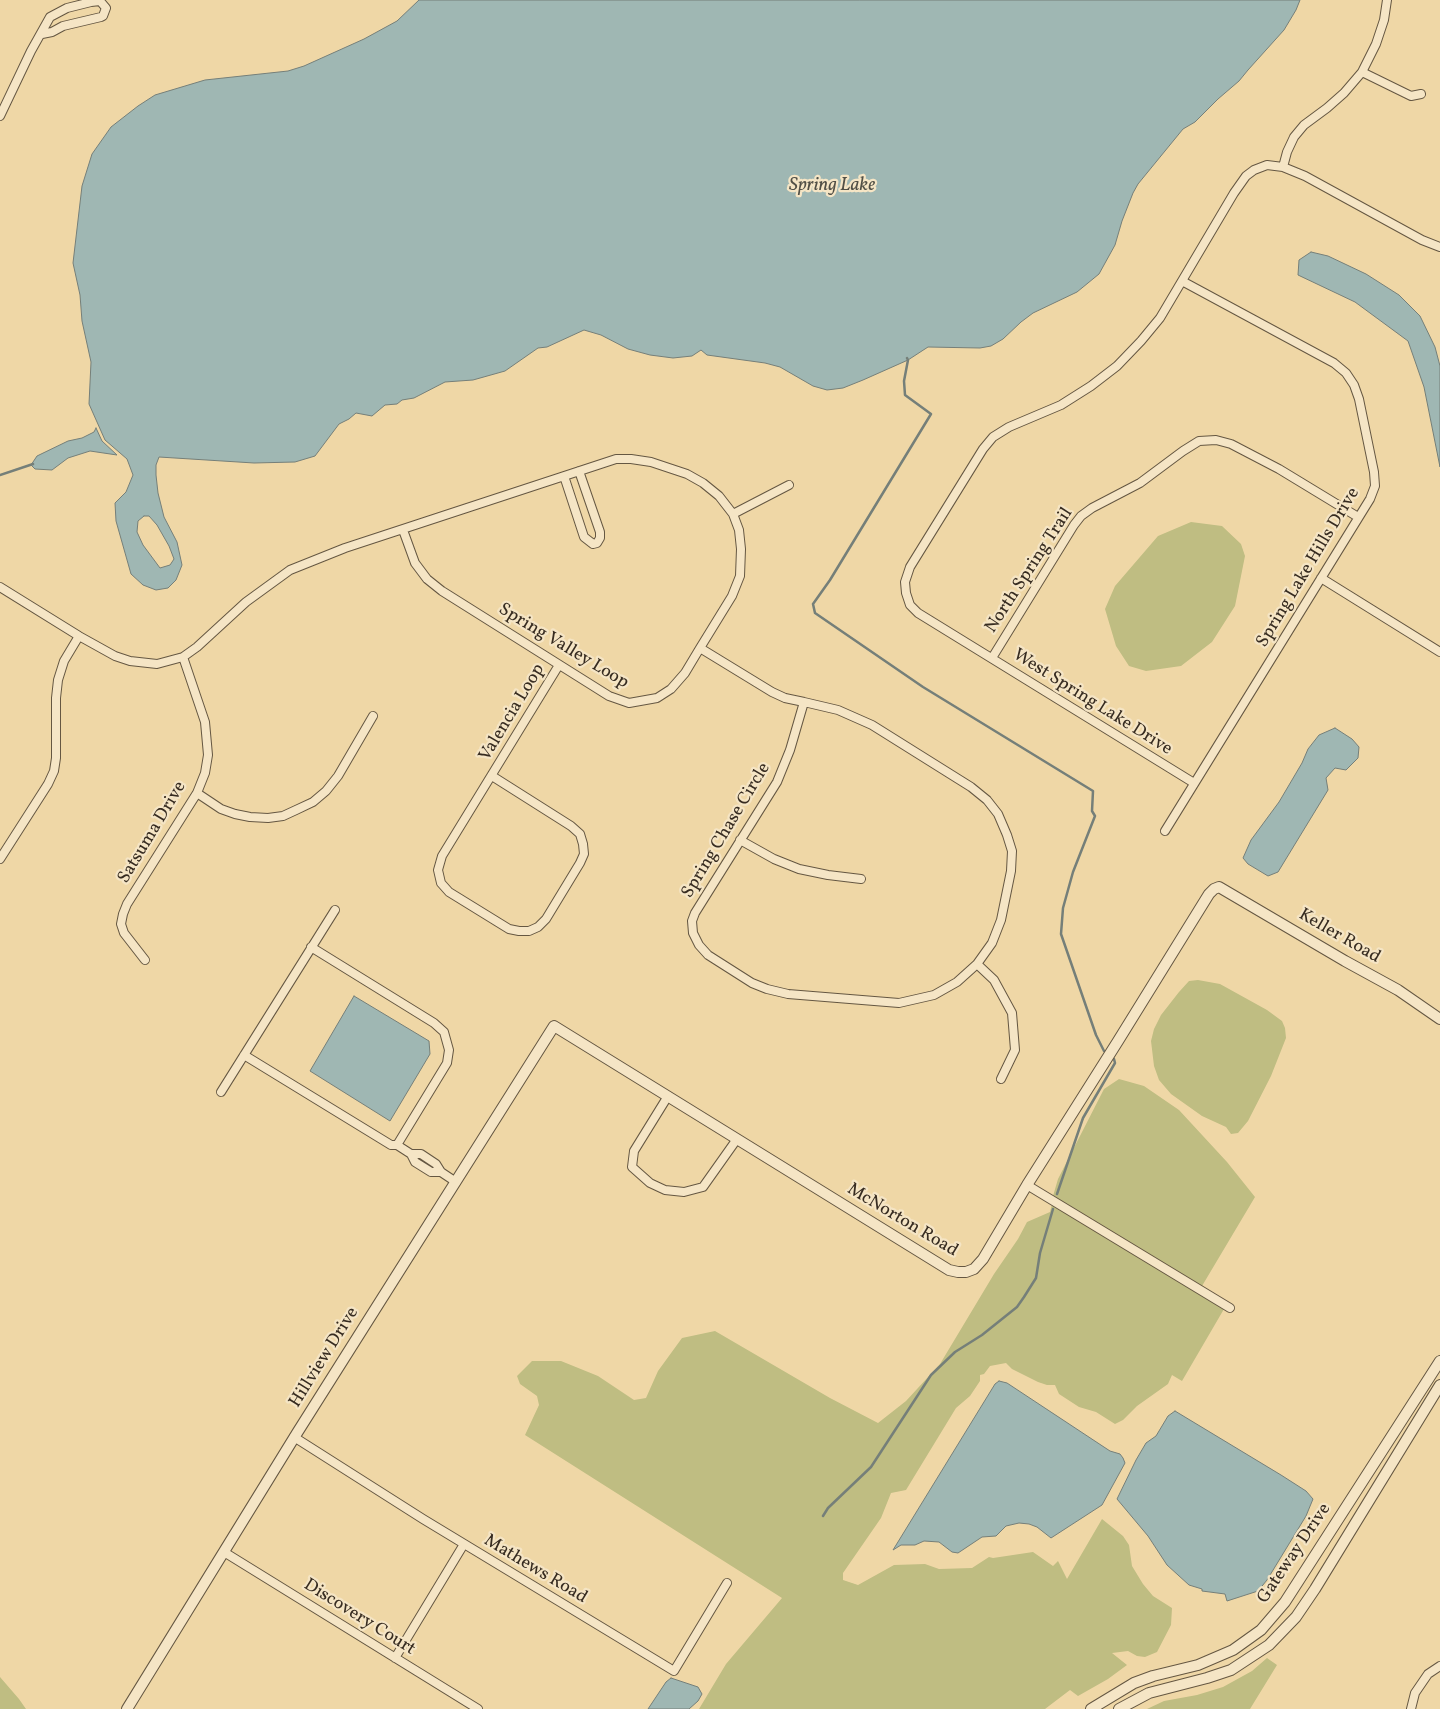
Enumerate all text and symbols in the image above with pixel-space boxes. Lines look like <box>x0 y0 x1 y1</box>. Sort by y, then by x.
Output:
water label: Spring Lake <box>789 176 875 198</box>
street label: Spring Lake Hills Drive <box>1253 484 1365 652</box>
street label: North Spring Trail <box>981 504 1079 638</box>
street label: Spring Valley Loop <box>494 600 632 694</box>
street label: West Spring Lake Drive <box>1008 645 1176 761</box>
street label: Valencia Loop <box>475 660 551 766</box>
street label: Spring Chase Circle <box>678 759 776 903</box>
street label: Satsuma Drive <box>114 778 192 888</box>
street label: Keller Road <box>1294 905 1384 969</box>
street label: McNorton Road <box>843 1179 961 1263</box>
street label: Hillview Drive <box>286 1304 364 1412</box>
street label: Gateway Drive <box>1254 1500 1336 1608</box>
street label: Mathews Road <box>479 1531 591 1609</box>
street label: Discovery Court <box>299 1575 419 1661</box>

